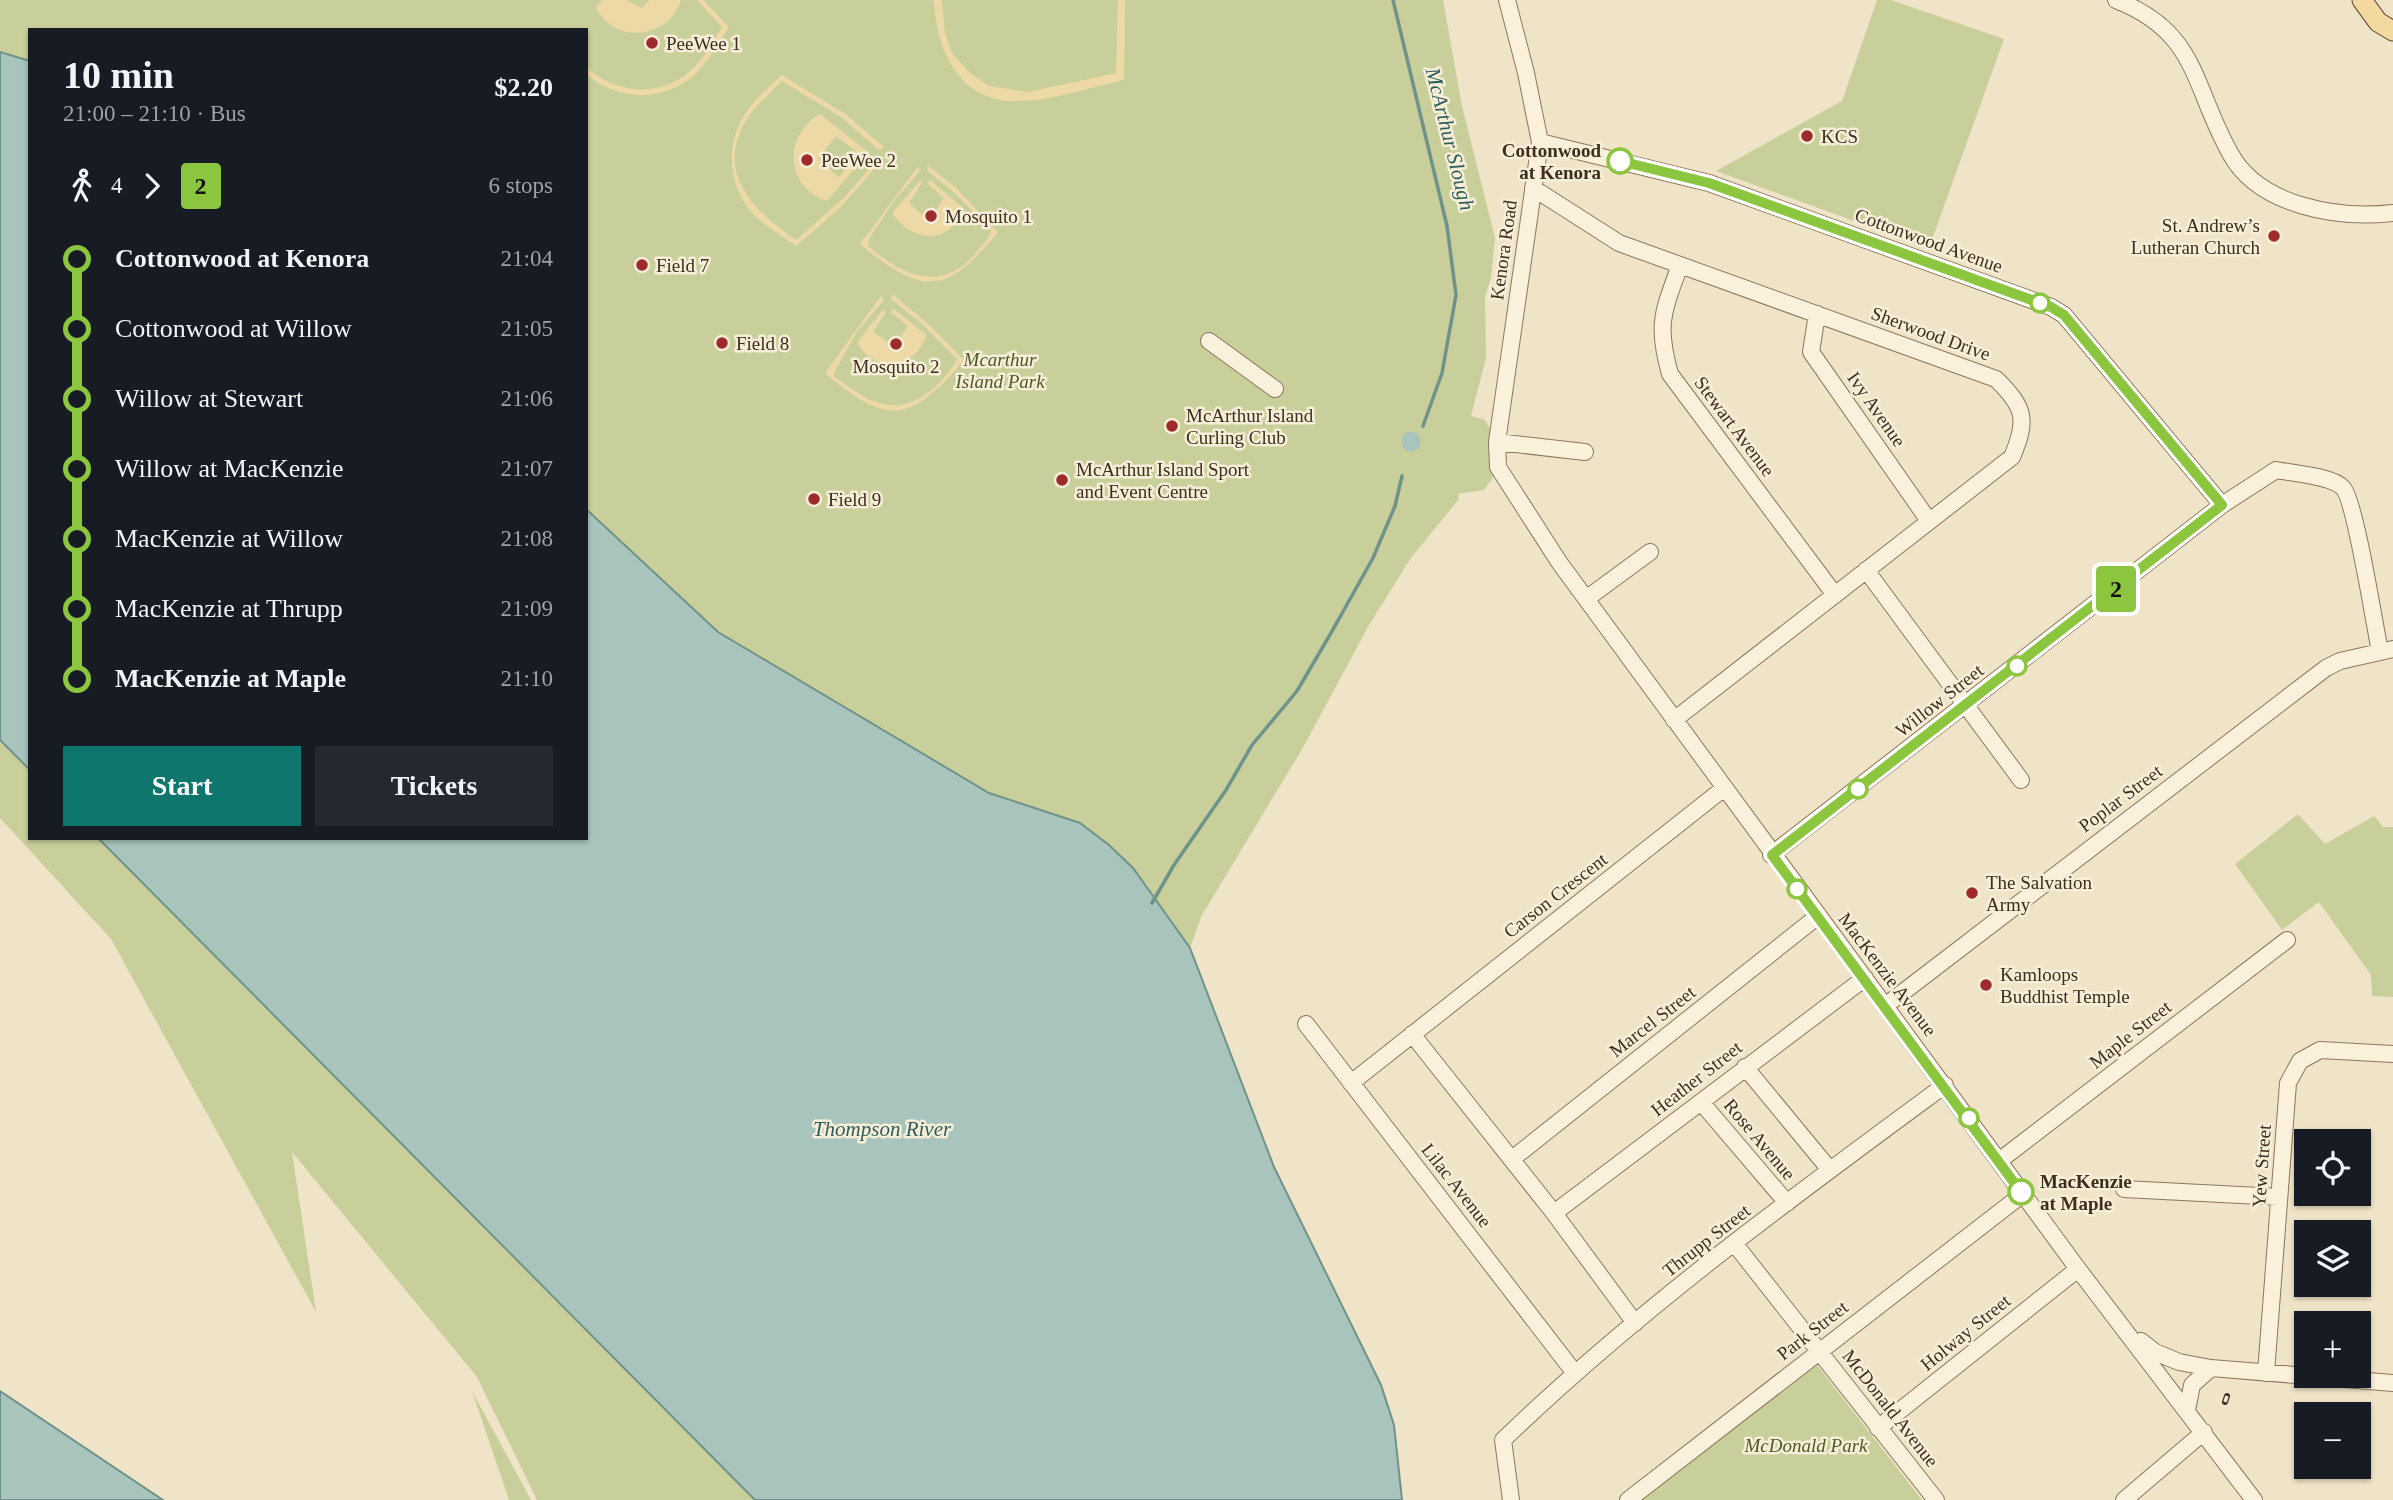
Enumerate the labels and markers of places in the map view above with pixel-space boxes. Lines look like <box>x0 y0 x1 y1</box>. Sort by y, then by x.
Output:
place label: PeeWee 1 <box>666 33 741 54</box>
marker: PeeWee 1 <box>644 35 660 51</box>
place label: KCS <box>1821 126 1858 147</box>
marker: KCS <box>1799 128 1815 144</box>
place label: Cottonwood at Kenora <box>1502 140 1601 183</box>
marker: Cottonwood at Kenora <box>1607 148 1633 174</box>
place label: PeeWee 2 <box>821 150 896 171</box>
marker: PeeWee 2 <box>799 152 815 168</box>
place label: Mosquito 1 <box>945 206 1032 227</box>
marker: Mosquito 1 <box>923 208 939 224</box>
place label: St. Andrew’s Lutheran Church <box>2131 215 2260 258</box>
marker: St. Andrew’s Lutheran Church <box>2266 228 2282 244</box>
place label: Field 7 <box>656 255 709 276</box>
marker: Field 7 <box>634 257 650 273</box>
unlabelled marker <box>2030 293 2050 313</box>
place label: Field 8 <box>736 333 789 354</box>
marker: Field 8 <box>714 335 730 351</box>
marker: Mosquito 2 <box>888 336 904 352</box>
place label: Mosquito 2 <box>852 356 940 377</box>
place label: McArthur Island Curling Club <box>1186 405 1314 448</box>
marker: McArthur Island Curling Club <box>1164 418 1180 434</box>
place label: McArthur Island Sport and Event Centre <box>1076 459 1250 502</box>
marker: McArthur Island Sport and Event Centre <box>1054 472 1070 488</box>
place label: Field 9 <box>828 489 881 510</box>
marker: Field 9 <box>806 491 822 507</box>
unlabelled marker <box>2007 656 2027 676</box>
unlabelled marker <box>1848 779 1868 799</box>
place label: The Salvation Army <box>1986 872 2093 915</box>
unlabelled marker <box>1787 879 1807 899</box>
marker: The Salvation Army <box>1964 885 1980 901</box>
place label: Kamloops Buddhist Temple <box>2000 964 2130 1007</box>
marker: Kamloops Buddhist Temple <box>1978 977 1994 993</box>
unlabelled marker <box>1959 1108 1979 1128</box>
place label: MacKenzie at Maple <box>2040 1171 2132 1214</box>
marker: MacKenzie at Maple <box>2008 1179 2034 1205</box>

